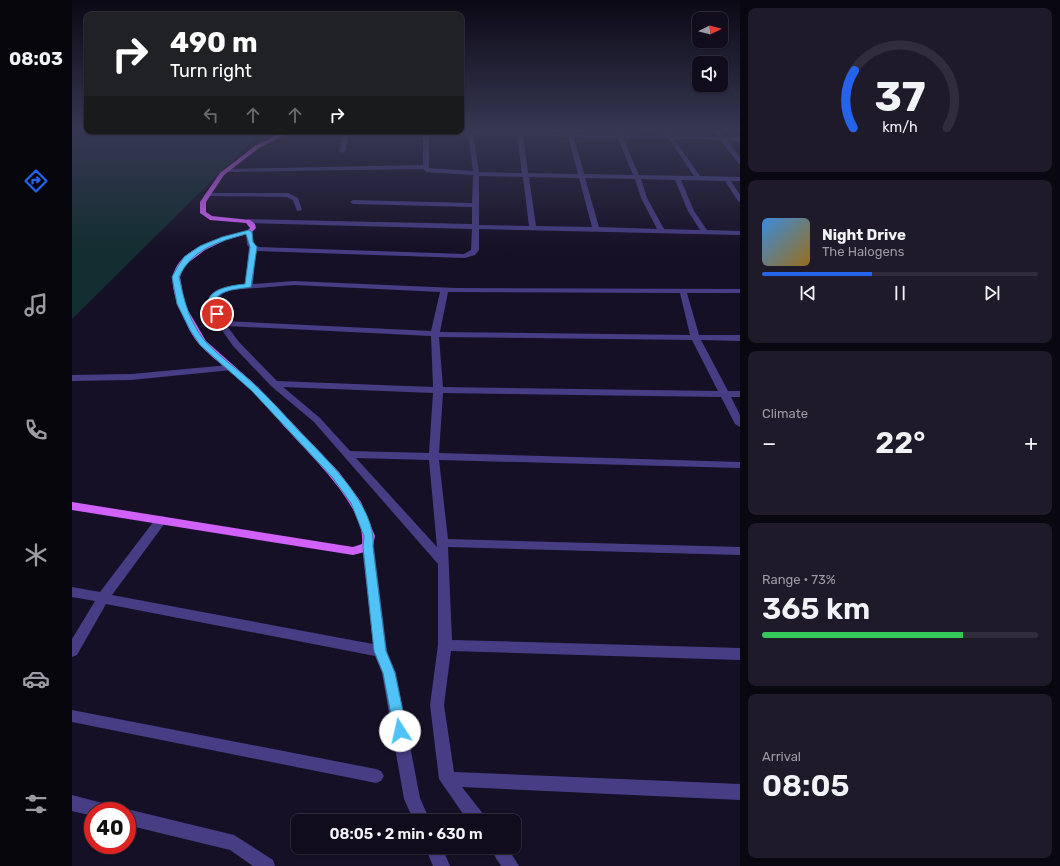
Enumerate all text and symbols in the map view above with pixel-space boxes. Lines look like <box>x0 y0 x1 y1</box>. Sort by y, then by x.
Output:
north arrow <box>692 12 728 48</box>
map controls <box>692 12 728 92</box>
text: 490 m <box>170 26 258 59</box>
icon: right <box>104 28 156 80</box>
text: 08:03 <box>9 48 63 70</box>
button: sound <box>692 56 728 92</box>
text: Turn right <box>170 60 252 82</box>
text: 37 <box>874 72 926 121</box>
icon: left <box>200 104 222 126</box>
icon: ahead <box>242 104 264 126</box>
icon: ahead <box>284 104 306 126</box>
icon: right <box>326 104 348 126</box>
text: km/h <box>882 118 918 135</box>
icon: directions <box>22 167 50 195</box>
text: Night Drive <box>822 226 906 244</box>
text: The Halogens <box>822 244 904 259</box>
icon: previous <box>797 282 819 304</box>
icon: pause <box>889 282 911 304</box>
icon: next <box>981 282 1003 304</box>
icon: music <box>22 291 50 319</box>
pin <box>200 297 234 331</box>
icon: arrive <box>206 303 228 325</box>
text: Climate <box>762 406 808 421</box>
icon: phone <box>22 416 50 444</box>
text: 22° <box>875 425 925 461</box>
text: − <box>762 430 776 457</box>
text: + <box>1024 430 1038 457</box>
icon: climate <box>22 541 50 569</box>
text: Range · 73% <box>762 572 836 587</box>
text: 365 km <box>762 591 870 627</box>
icon: car <box>22 665 50 693</box>
position arrow <box>379 710 421 752</box>
text: Arrival <box>762 749 801 764</box>
text: 08:05 <box>762 768 850 804</box>
icon: filters <box>22 790 50 818</box>
speed limit sign: 40 <box>84 802 136 854</box>
text: 08:05 · 2 min · 630 m <box>329 825 483 843</box>

